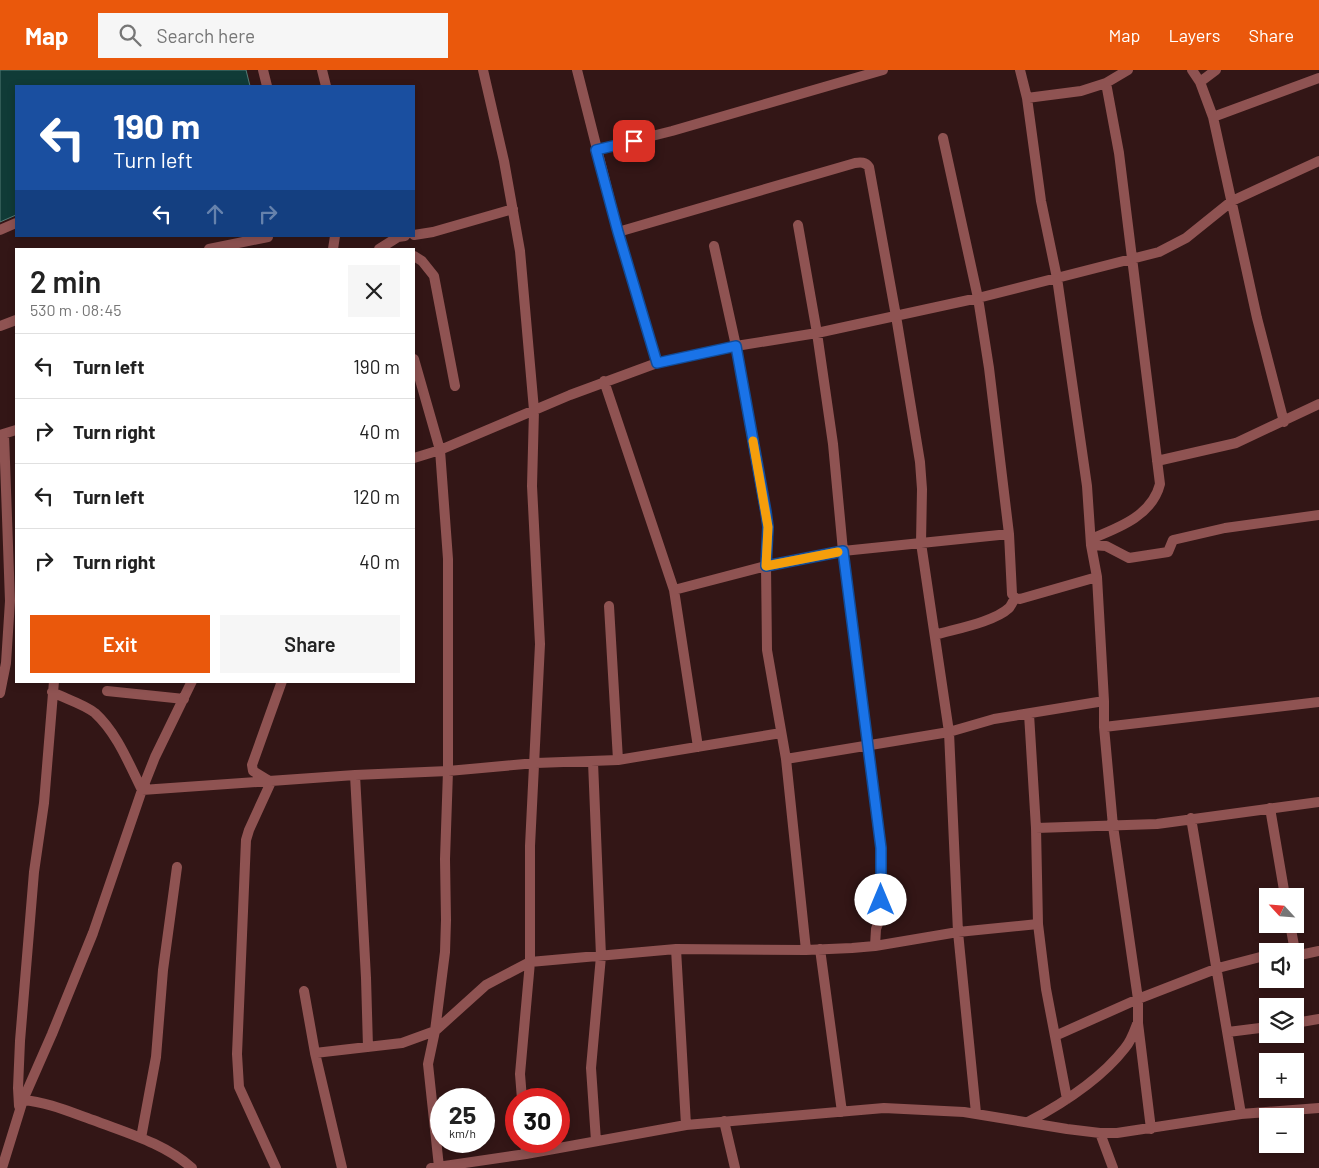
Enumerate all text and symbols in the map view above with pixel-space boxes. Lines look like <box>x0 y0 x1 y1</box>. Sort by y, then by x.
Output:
search box <box>98 13 448 58</box>
text: Map <box>25 21 68 50</box>
icon: search <box>116 21 144 49</box>
text: Search here <box>156 24 255 47</box>
text: Map <box>1108 24 1140 46</box>
text: Layers <box>1168 24 1221 46</box>
text: Share <box>1249 24 1294 46</box>
text: 190 m <box>113 104 200 146</box>
icon: left <box>30 105 95 170</box>
pin <box>613 120 655 162</box>
icon: arrive <box>620 127 648 155</box>
text: Turn left <box>113 146 193 172</box>
icon: left <box>148 200 176 228</box>
icon: ahead <box>201 200 229 228</box>
icon: right <box>254 200 282 228</box>
text: 2 min <box>30 263 101 299</box>
button: close <box>348 265 400 317</box>
text: 530 m · 08:45 <box>30 300 122 319</box>
icon: left <box>30 352 58 380</box>
text: Turn left <box>73 355 144 378</box>
text: 190 m <box>353 355 400 378</box>
icon: right <box>30 417 58 445</box>
text: Turn right <box>73 420 155 443</box>
text: 40 m <box>359 420 400 443</box>
icon: left <box>30 482 58 510</box>
text: Turn left <box>73 485 144 508</box>
text: 120 m <box>353 485 400 508</box>
icon: right <box>30 547 58 575</box>
text: Turn right <box>73 550 155 573</box>
text: 40 m <box>359 550 400 573</box>
button: Exit <box>30 615 210 673</box>
button: Share <box>220 615 400 673</box>
position arrow <box>854 873 906 925</box>
north arrow <box>1259 888 1304 932</box>
map controls <box>1259 888 1304 1153</box>
button: sound <box>1259 943 1304 988</box>
button: layers <box>1259 998 1304 1043</box>
button: + <box>1259 1053 1304 1098</box>
speed limit sign: 30 <box>505 1088 570 1153</box>
text: 25 <box>449 1099 476 1129</box>
button: − <box>1259 1108 1304 1153</box>
text: km/h <box>449 1126 476 1140</box>

